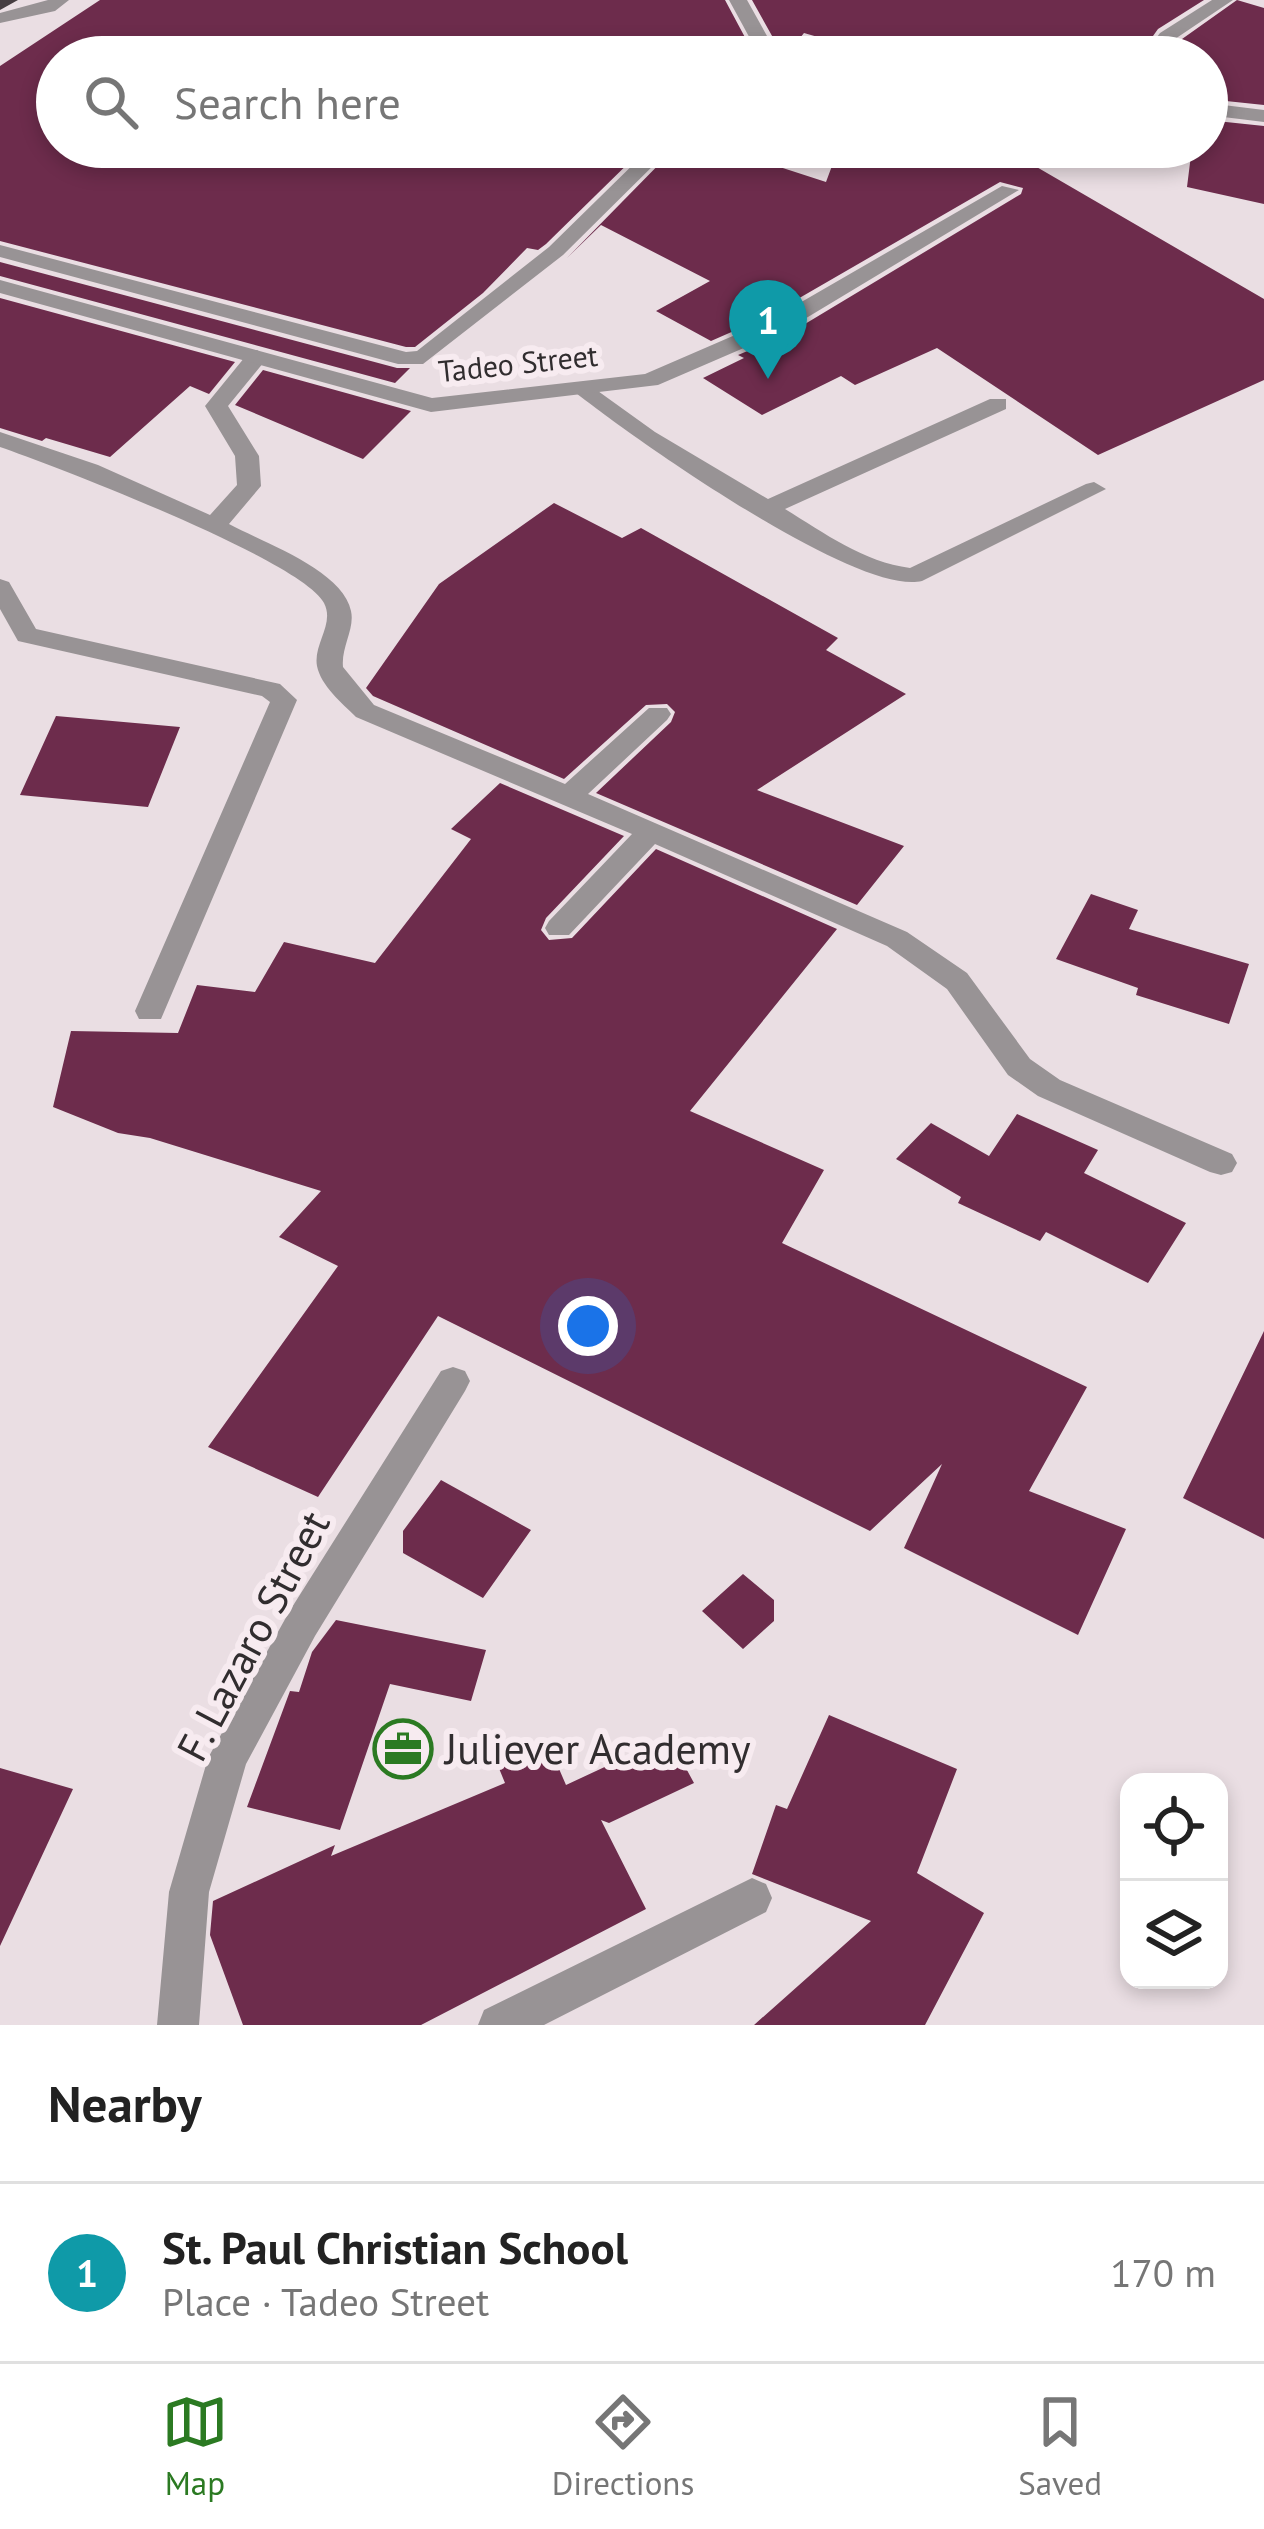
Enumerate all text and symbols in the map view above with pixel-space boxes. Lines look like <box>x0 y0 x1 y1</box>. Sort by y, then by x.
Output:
search box <box>36 36 1228 168</box>
icon: search <box>78 69 144 135</box>
text: Search here <box>174 73 401 131</box>
pin: 1 <box>729 280 807 379</box>
street label: Tadeo Street <box>436 335 600 390</box>
your location <box>558 1296 618 1356</box>
street label: F. Lazaro Street <box>164 1501 341 1770</box>
office icon: Juliever Academy <box>372 1718 434 1780</box>
place label: Juliever Academy <box>443 1721 751 1776</box>
map controls <box>1120 1773 1228 1989</box>
button: locate <box>1120 1773 1228 1881</box>
button: layers <box>1120 1881 1228 1989</box>
text: Nearby <box>48 2070 202 2136</box>
text: St. Paul Christian School <box>162 2218 628 2276</box>
text: 1 <box>76 2247 98 2298</box>
text: 170 m <box>1110 2247 1216 2298</box>
text: Place · Tadeo Street <box>162 2276 489 2327</box>
tab: Map <box>162 2389 228 2504</box>
tab: Directions <box>552 2389 694 2504</box>
tab: Saved <box>1018 2389 1102 2504</box>

